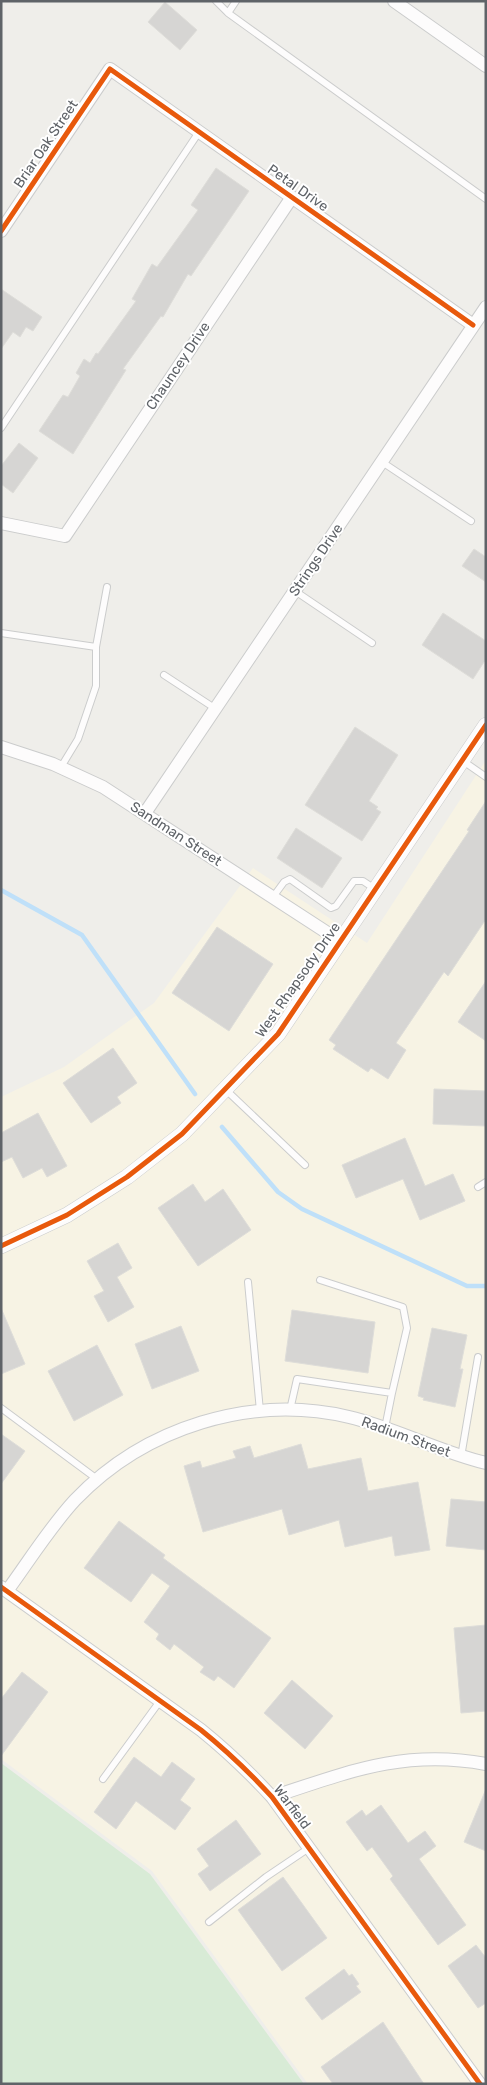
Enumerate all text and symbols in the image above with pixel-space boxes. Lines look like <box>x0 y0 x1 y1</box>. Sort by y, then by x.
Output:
street label: Briar Oak Street <box>10 96 82 191</box>
street label: Petal Drive <box>264 161 332 215</box>
street label: Chauncey Drive <box>142 319 214 413</box>
street label: Strings Drive <box>285 520 347 600</box>
street label: Sandman Street <box>127 798 225 870</box>
street label: West Rhapsody Drive <box>252 919 344 1041</box>
street label: Radium Street <box>359 1413 453 1461</box>
street label: Warfield <box>270 1781 314 1833</box>

